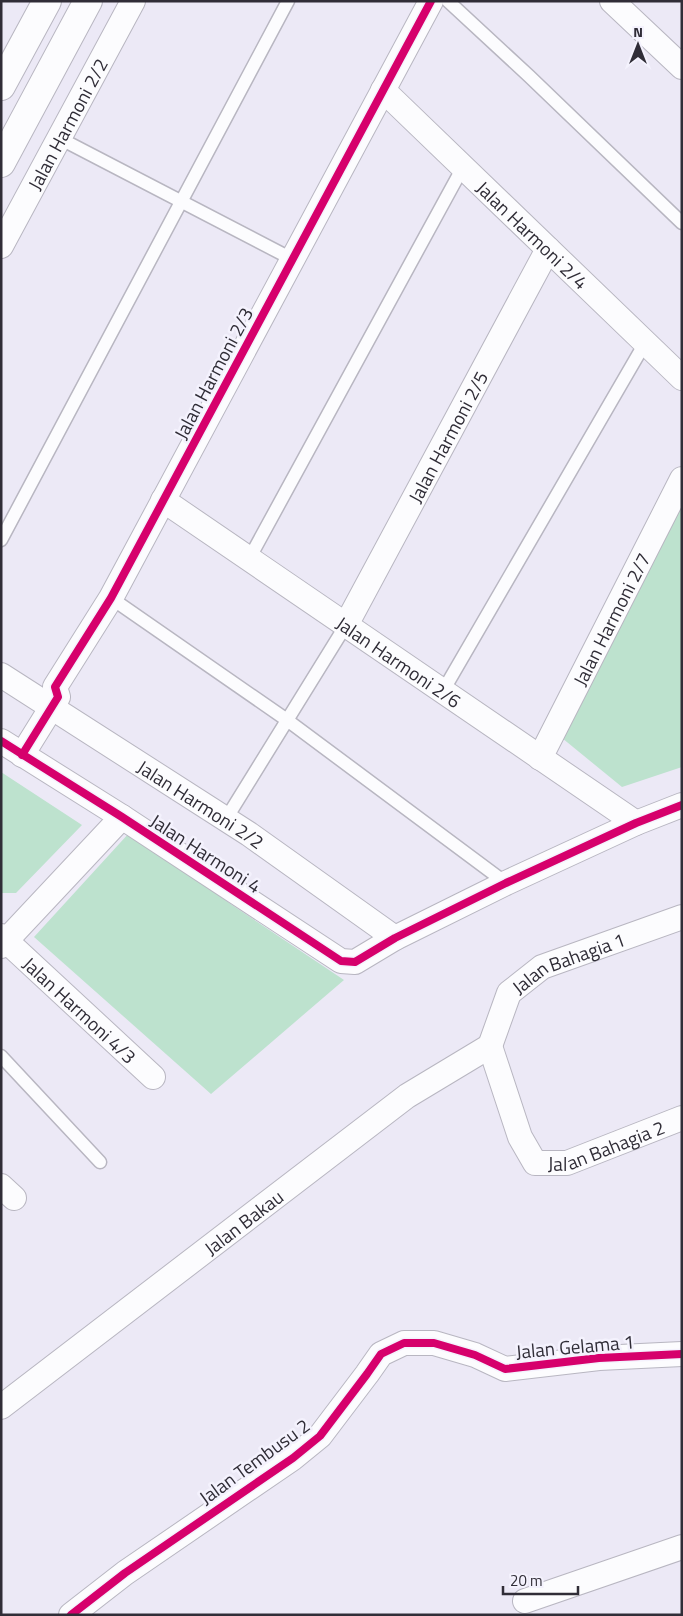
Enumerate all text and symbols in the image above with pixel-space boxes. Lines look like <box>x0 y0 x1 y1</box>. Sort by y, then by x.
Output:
north arrow <box>613 20 663 70</box>
text: N <box>633 21 643 42</box>
street label: Jalan Harmoni 2/2 <box>20 53 114 195</box>
street label: Jalan Harmoni 2/4 <box>470 173 595 295</box>
street label: Jalan Harmoni 2/3 <box>166 302 260 444</box>
street label: Jalan Harmoni 2/5 <box>400 365 495 508</box>
street label: Jalan Harmoni 2/7 <box>565 547 657 691</box>
street label: Jalan Harmoni 2/6 <box>331 608 468 714</box>
street label: Jalan Harmoni 2/2 <box>132 752 271 855</box>
street label: Jalan Harmoni 4 <box>145 806 267 900</box>
street label: Jalan Bahagia 1 <box>505 924 629 1000</box>
street label: Jalan Harmoni 4/3 <box>17 949 144 1070</box>
street label: Jalan Bahagia 2 <box>548 1112 669 1178</box>
street label: Jalan Bakau <box>197 1182 289 1261</box>
street label: Jalan Gelama 1 <box>515 1326 635 1366</box>
street label: Jalan Tembusu 2 <box>193 1411 315 1511</box>
scale bar <box>503 1564 578 1596</box>
text: 20 m <box>510 1569 543 1592</box>

